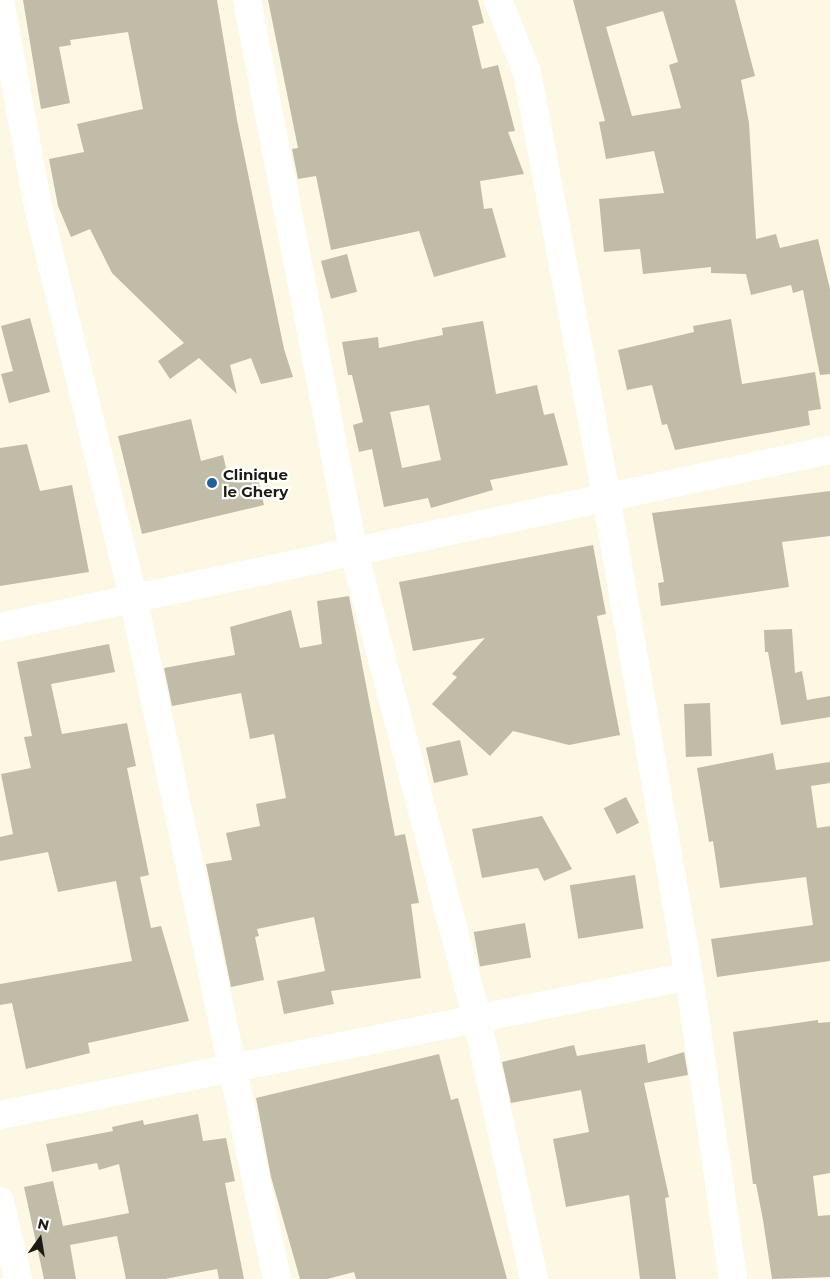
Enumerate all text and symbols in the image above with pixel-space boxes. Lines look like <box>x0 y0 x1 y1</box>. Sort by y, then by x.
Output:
place label: Clinique le Ghery <box>223 465 288 500</box>
marker: Clinique le Ghery <box>205 476 219 490</box>
north arrow <box>15 1214 65 1264</box>
text: N <box>36 1214 51 1234</box>

